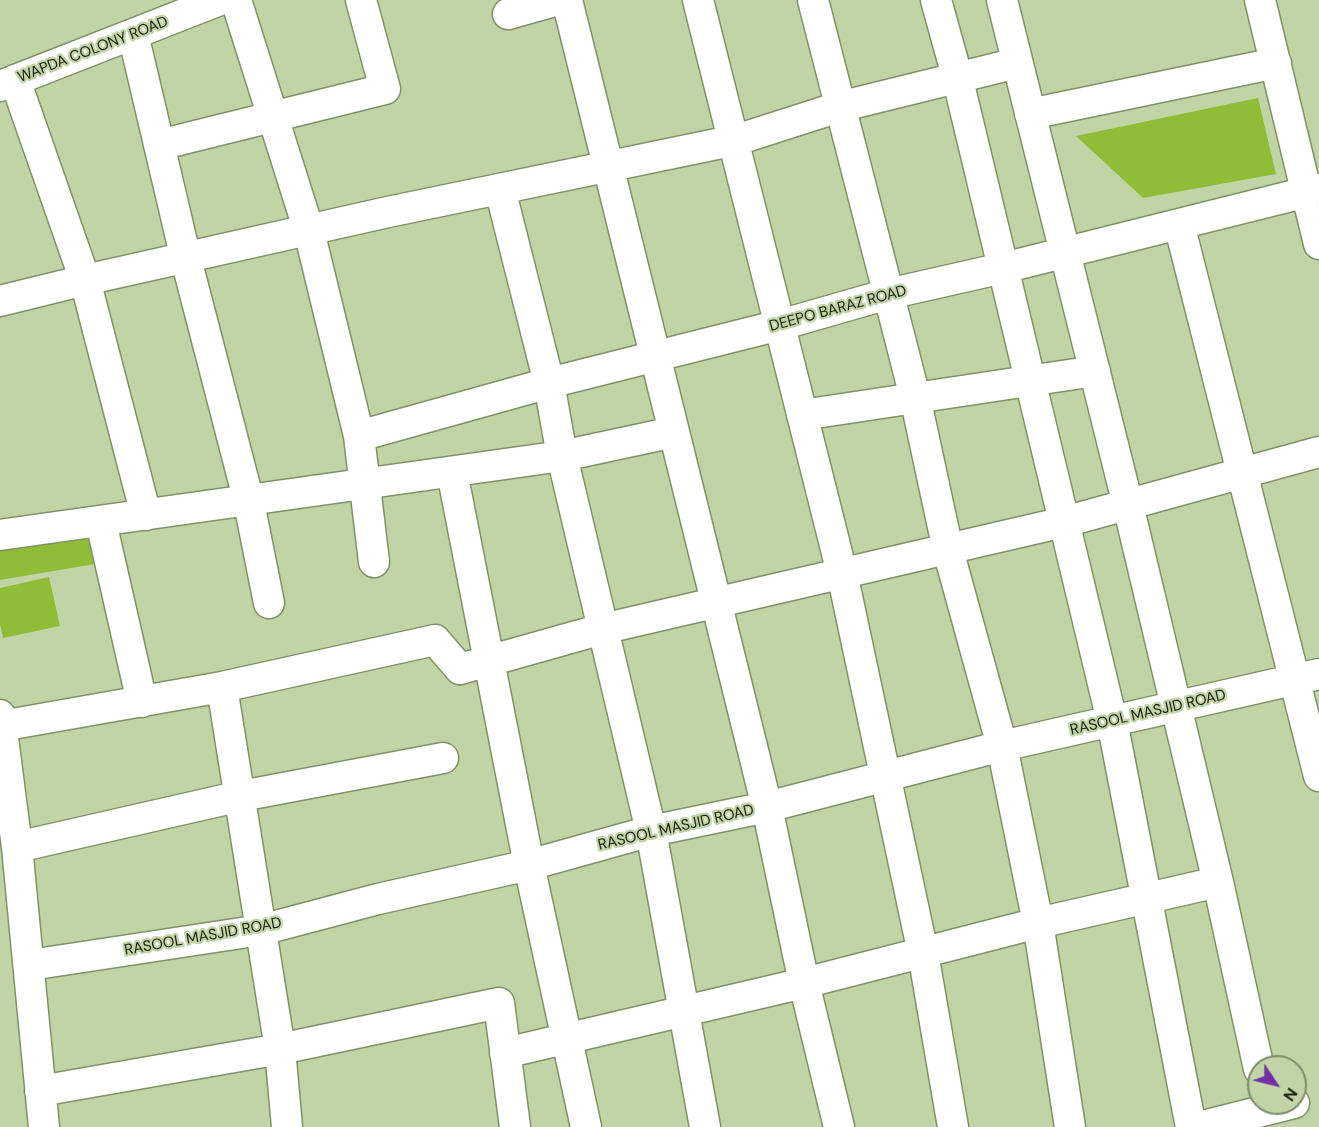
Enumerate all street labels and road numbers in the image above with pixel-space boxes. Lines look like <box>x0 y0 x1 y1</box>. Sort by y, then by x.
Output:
street label: WAPDA COLONY ROAD <box>15 13 171 87</box>
street label: DEEPO BARAZ ROAD <box>767 282 909 336</box>
street label: RASOOL MASJID ROAD <box>1068 686 1228 740</box>
street label: RASOOL MASJID ROAD <box>596 801 756 855</box>
street label: RASOOL MASJID ROAD <box>123 914 283 960</box>

